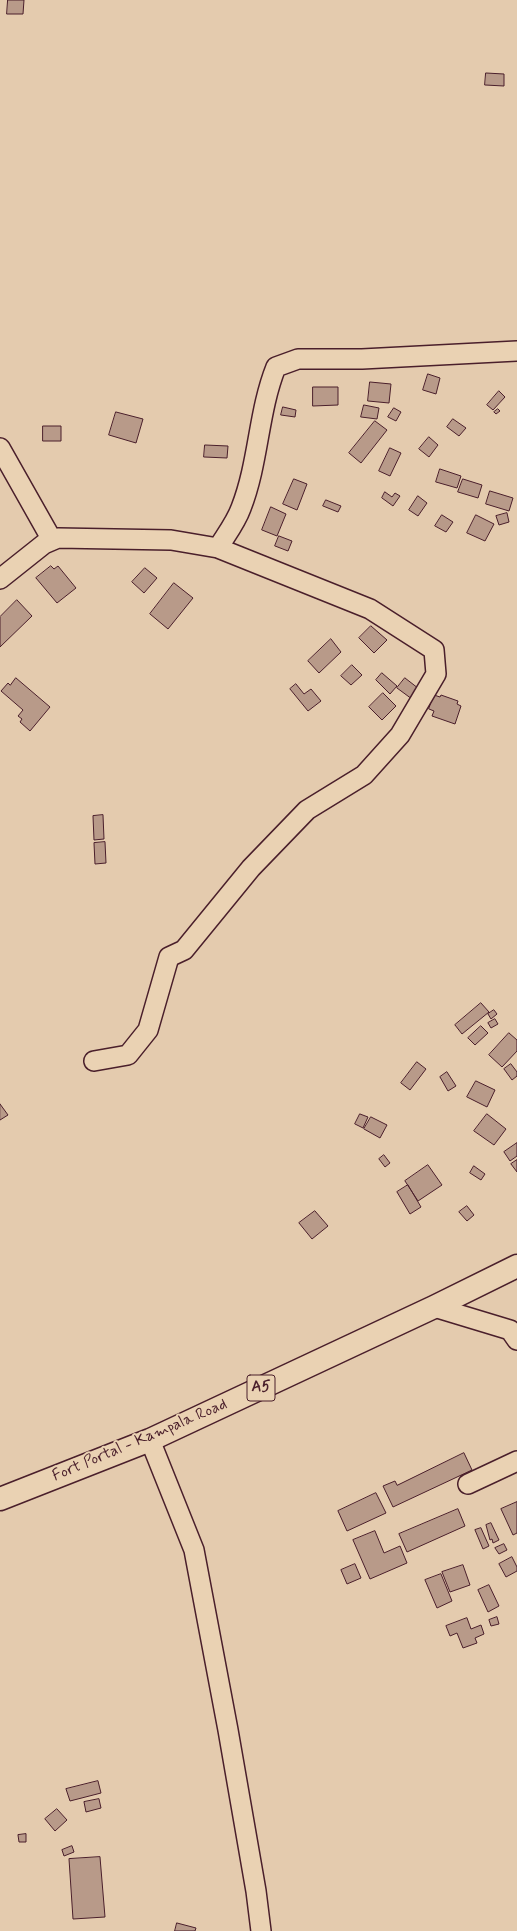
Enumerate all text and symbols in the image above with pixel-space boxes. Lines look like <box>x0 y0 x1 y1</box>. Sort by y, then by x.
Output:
road number: A5 <box>247 1375 275 1401</box>
street label: Fort Portal - Kampala Road <box>50 1395 230 1487</box>

